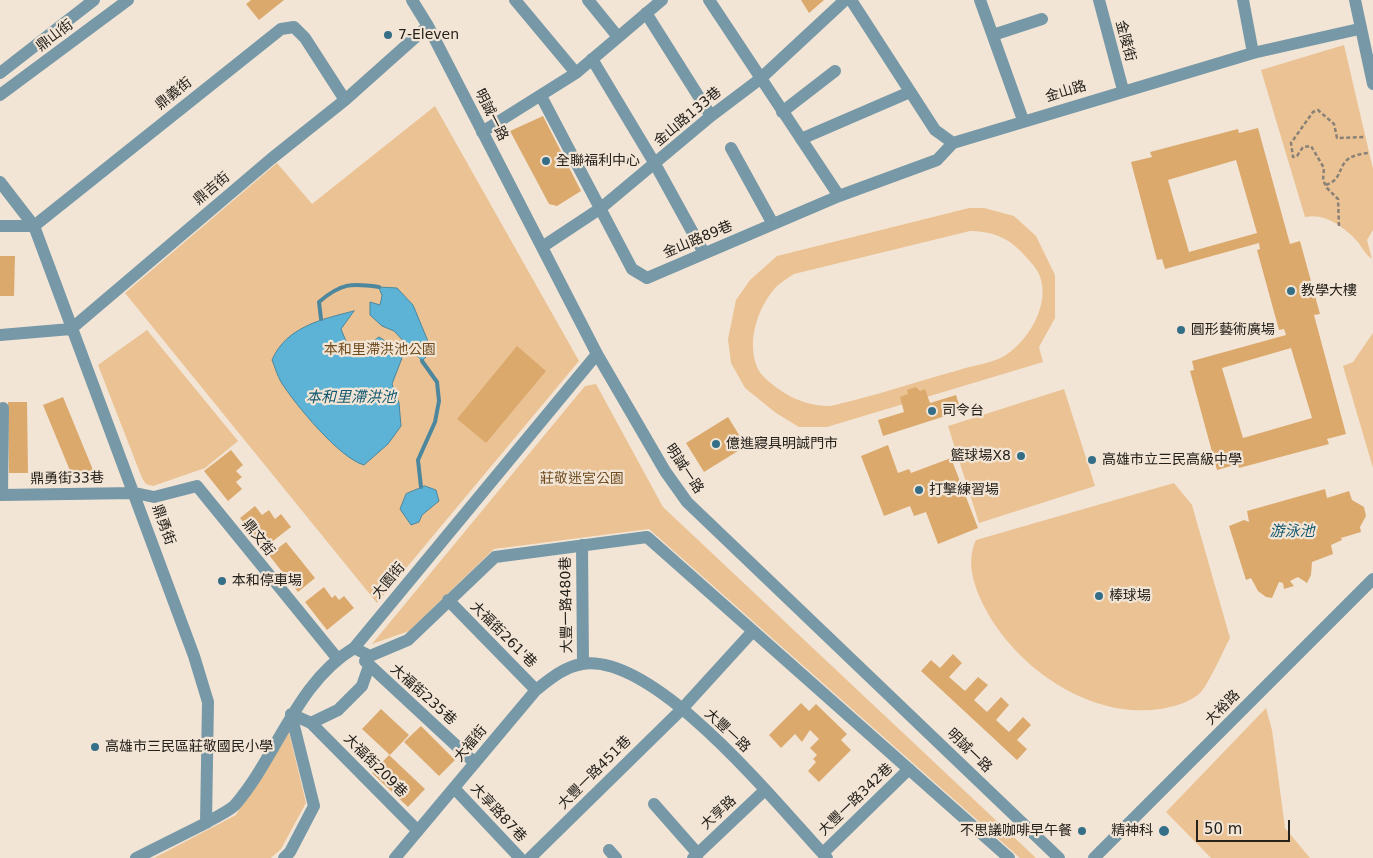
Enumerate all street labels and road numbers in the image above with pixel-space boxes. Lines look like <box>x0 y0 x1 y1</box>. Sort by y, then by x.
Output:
street label: 鼎山街 <box>33 17 77 55</box>
street label: 金陵街 <box>1111 19 1139 63</box>
street label: 鼎義街 <box>152 74 196 114</box>
street label: 金山路 <box>1043 78 1089 106</box>
street label: 金山路133巷 <box>651 84 725 150</box>
street label: 明誠一路 <box>471 86 511 144</box>
street label: 鼎吉街 <box>191 169 233 209</box>
street label: 金山路89巷 <box>661 218 735 262</box>
street label: 明誠一路 <box>661 441 707 497</box>
street label: 鼎勇街33巷 <box>30 470 104 488</box>
street label: 鼎勇街 <box>148 502 178 548</box>
street label: 鼎文街 <box>238 516 278 560</box>
street label: 大豐一路480巷 <box>558 556 576 654</box>
street label: 大園街 <box>369 560 409 602</box>
street label: 大福街261'巷 <box>466 598 540 672</box>
street label: 大福街235巷 <box>387 661 459 729</box>
street label: 大裕路 <box>1202 687 1244 729</box>
street label: 大豐一路 <box>701 706 753 756</box>
street label: 大福街 <box>451 723 491 765</box>
street label: 明誠一路 <box>943 726 995 776</box>
street label: 大福街209巷 <box>340 731 410 801</box>
street label: 大豐一路451巷 <box>555 733 635 813</box>
street label: 大豐一路342巷 <box>815 760 897 840</box>
street label: 大享路87巷 <box>467 780 529 846</box>
street label: 大享路 <box>698 793 740 833</box>

